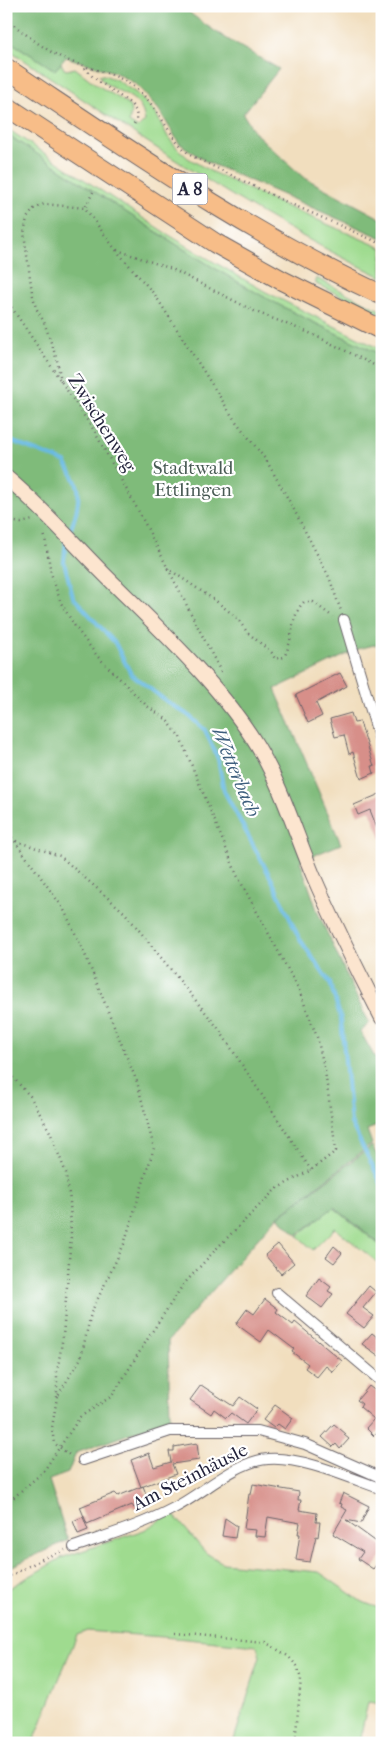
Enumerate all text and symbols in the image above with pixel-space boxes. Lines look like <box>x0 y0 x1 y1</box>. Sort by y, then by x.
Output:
road number: A 8 <box>172 173 208 204</box>
street label: Zwischenweg <box>63 370 141 477</box>
park label: Stadtwald Ettlingen <box>153 457 234 501</box>
water label: Wetterbach <box>207 724 265 820</box>
street label: Am Steinhäusle <box>128 1438 251 1516</box>

